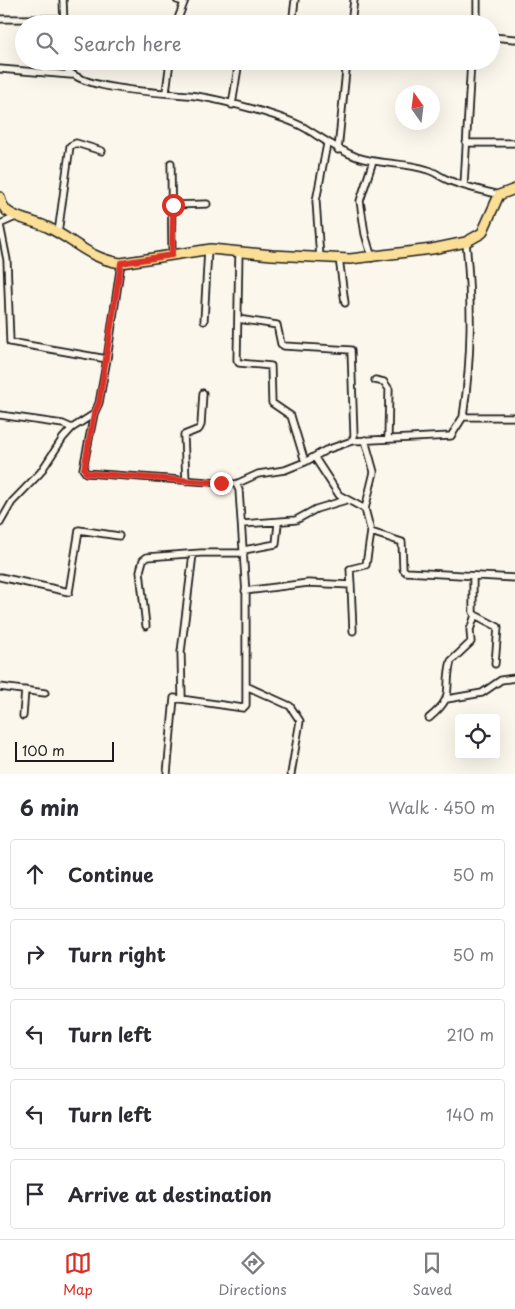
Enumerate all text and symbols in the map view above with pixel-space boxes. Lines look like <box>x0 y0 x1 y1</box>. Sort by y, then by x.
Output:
search box <box>15 15 500 70</box>
icon: search <box>33 29 61 57</box>
text: Search here <box>73 29 182 57</box>
north arrow <box>395 85 440 130</box>
route start <box>162 194 185 217</box>
route end <box>210 472 233 495</box>
map controls <box>455 714 500 759</box>
button: locate <box>455 714 500 759</box>
scale bar <box>15 739 114 762</box>
text: 100 m <box>22 740 65 761</box>
text: 6 min <box>20 791 79 823</box>
text: Walk · 450 m <box>389 795 495 819</box>
icon: ahead <box>21 860 49 888</box>
text: Continue <box>68 860 154 888</box>
text: 50 m <box>453 862 494 886</box>
icon: right <box>21 940 49 968</box>
text: Turn right <box>68 940 166 968</box>
text: 50 m <box>453 942 494 966</box>
icon: left <box>21 1020 49 1048</box>
text: Turn left <box>68 1020 152 1048</box>
text: 210 m <box>446 1022 494 1046</box>
icon: left <box>21 1100 49 1128</box>
text: Turn left <box>68 1100 152 1128</box>
text: 140 m <box>446 1102 494 1126</box>
icon: arrive <box>21 1180 49 1208</box>
text: Arrive at destination <box>68 1180 272 1208</box>
tab: Map <box>63 1249 93 1300</box>
tab: Directions <box>219 1249 287 1300</box>
tab: Saved <box>412 1249 452 1300</box>

